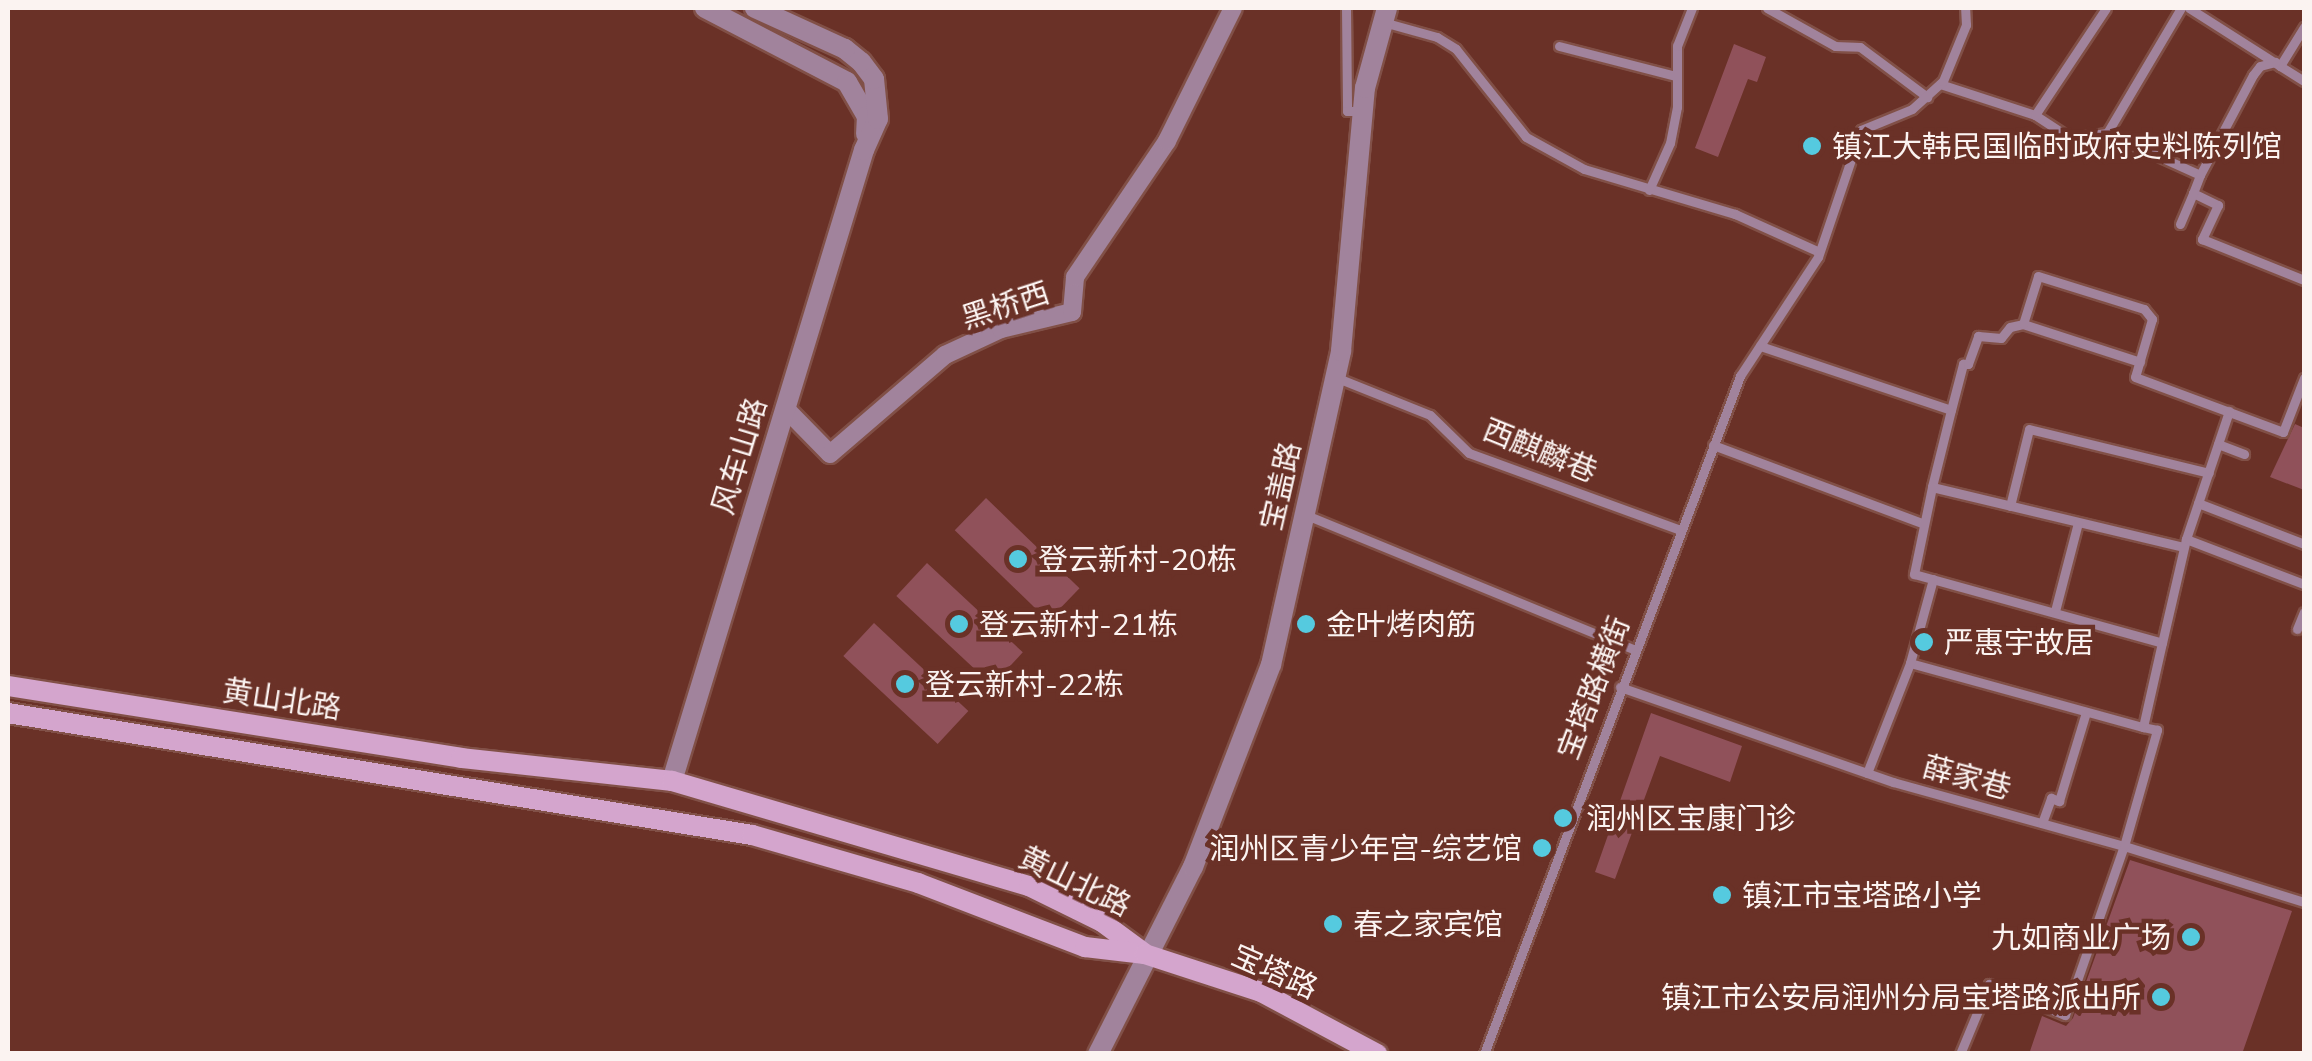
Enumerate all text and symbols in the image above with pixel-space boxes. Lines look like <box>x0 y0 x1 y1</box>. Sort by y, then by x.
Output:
place label: 镇江大韩民国临时政府史料陈列馆 <box>1832 128 2282 164</box>
marker: 镇江大韩民国临时政府史料陈列馆 <box>1801 135 1823 157</box>
street label: 黑桥西 <box>957 274 1053 336</box>
street label: 风车山路 <box>704 393 774 519</box>
street label: 西麒麟巷 <box>1478 411 1602 489</box>
street label: 宝盖路 <box>1252 438 1308 534</box>
place label: 登云新村-20栋 <box>1038 541 1237 577</box>
marker: 登云新村-20栋 <box>1007 548 1029 570</box>
place label: 登云新村-21栋 <box>979 606 1178 642</box>
place label: 金叶烤肉筋 <box>1326 606 1476 642</box>
street label: 宝塔路横街 <box>1549 612 1637 764</box>
marker: 登云新村-21栋 <box>948 613 970 635</box>
marker: 金叶烤肉筋 <box>1295 613 1317 635</box>
place label: 严惠宇故居 <box>1944 624 2094 660</box>
marker: 严惠宇故居 <box>1913 631 1935 653</box>
place label: 登云新村-22栋 <box>925 666 1124 702</box>
street label: 黄山北路 <box>220 672 344 726</box>
marker: 登云新村-22栋 <box>894 673 916 695</box>
street label: 薛家巷 <box>1919 748 2015 806</box>
place label: 润州区宝康门诊 <box>1586 800 1796 836</box>
marker: 润州区宝康门诊 <box>1550 805 1576 831</box>
place label: 润州区青少年宫-综艺馆 <box>1209 830 1522 866</box>
marker: 润州区青少年宫-综艺馆 <box>1531 837 1553 859</box>
street label: 黄山北路 <box>1013 839 1137 923</box>
place label: 镇江市宝塔路小学 <box>1742 877 1982 913</box>
marker: 镇江市宝塔路小学 <box>1711 884 1733 906</box>
place label: 春之家宾馆 <box>1353 906 1503 942</box>
marker: 春之家宾馆 <box>1322 913 1344 935</box>
place label: 九如商业广场 <box>1991 919 2171 955</box>
marker: 九如商业广场 <box>2180 926 2202 948</box>
street label: 宝塔路 <box>1227 936 1323 1006</box>
place label: 镇江市公安局润州分局宝塔路派出所 <box>1661 979 2141 1015</box>
marker: 镇江市公安局润州分局宝塔路派出所 <box>2150 986 2172 1008</box>

